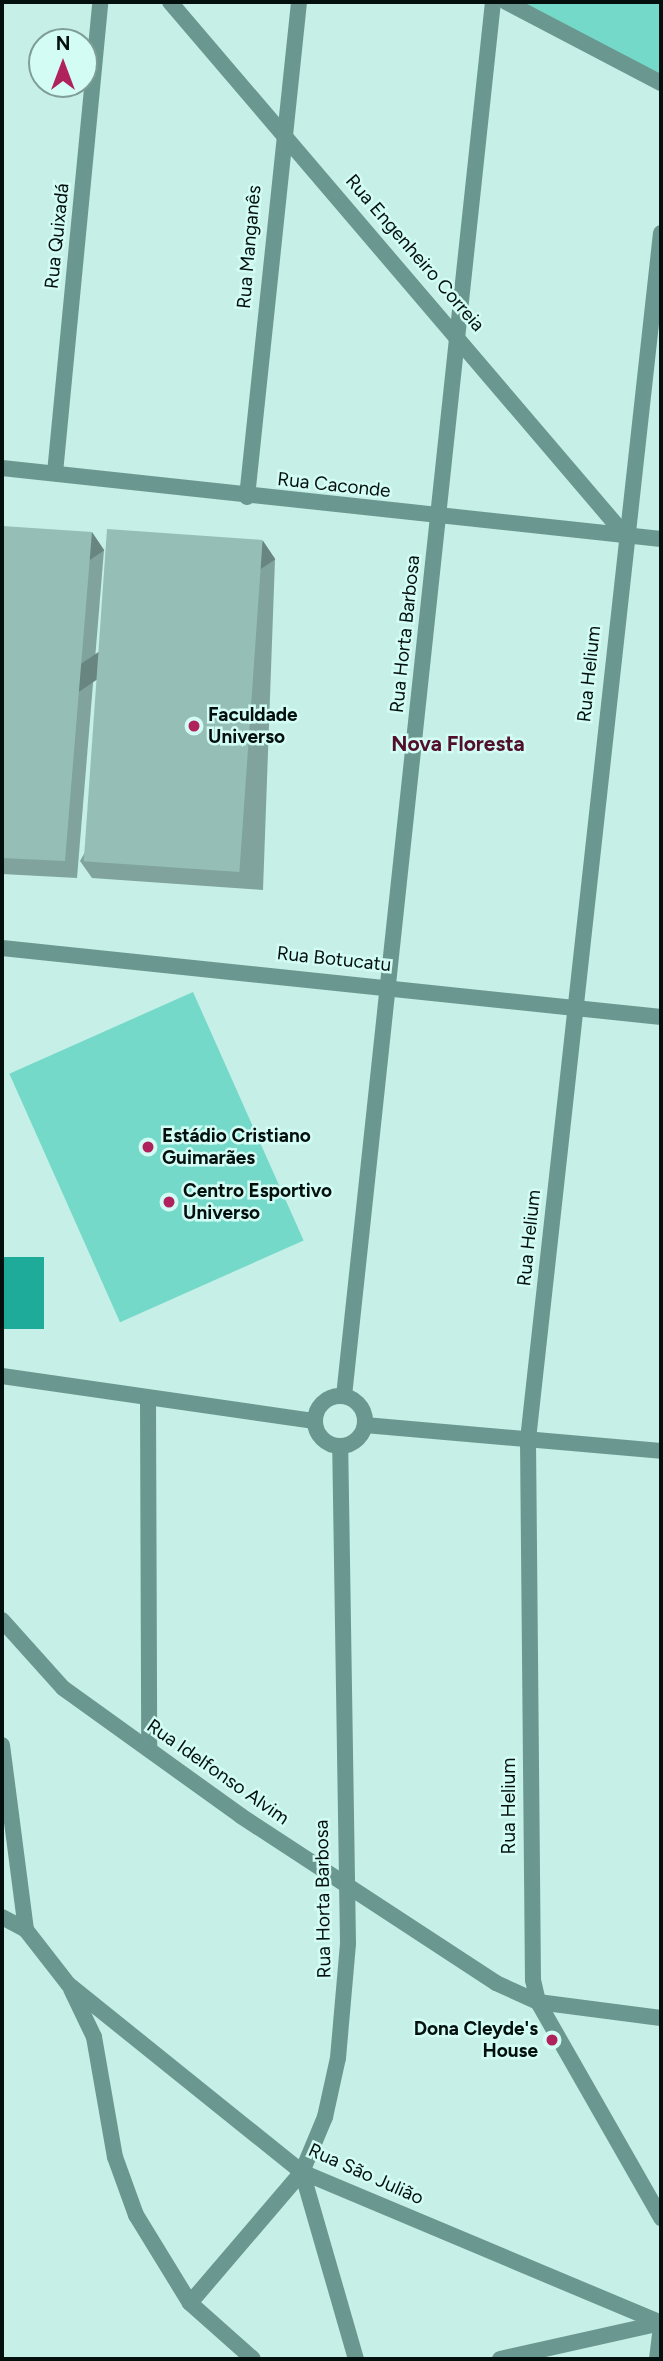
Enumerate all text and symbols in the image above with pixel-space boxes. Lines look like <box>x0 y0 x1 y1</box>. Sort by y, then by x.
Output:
north arrow <box>28 28 98 98</box>
text: N <box>56 32 70 55</box>
street label: Rua Engenheiro Correia <box>341 170 489 336</box>
street label: Rua Quixadá <box>40 182 74 290</box>
street label: Rua Manganês <box>232 184 266 310</box>
street label: Rua Caconde <box>276 468 392 502</box>
street label: Rua Horta Barbosa <box>385 554 425 714</box>
street label: Rua Helium <box>573 625 605 723</box>
place label: Faculdade Universo <box>208 704 298 748</box>
marker: Faculdade Universo <box>186 718 202 734</box>
district label: Nova Floresta <box>391 731 525 757</box>
street label: Rua Botucatu <box>276 942 392 976</box>
place label: Estádio Cristiano Guimarães <box>162 1125 311 1169</box>
marker: Estádio Cristiano Guimarães <box>140 1139 156 1155</box>
place label: Centro Esportivo Universo <box>183 1180 332 1224</box>
street label: Rua Helium <box>513 1189 545 1287</box>
marker: Centro Esportivo Universo <box>161 1194 177 1210</box>
street label: Rua Idelfonso Alvim <box>143 1714 293 1830</box>
street label: Rua Helium <box>498 1758 520 1854</box>
street label: Rua Horta Barbosa <box>310 1820 336 1978</box>
place label: Dona Cleyde's House <box>414 2018 538 2062</box>
marker: Dona Cleyde's House <box>544 2032 560 2048</box>
street label: Rua São Julião <box>305 2138 427 2210</box>

